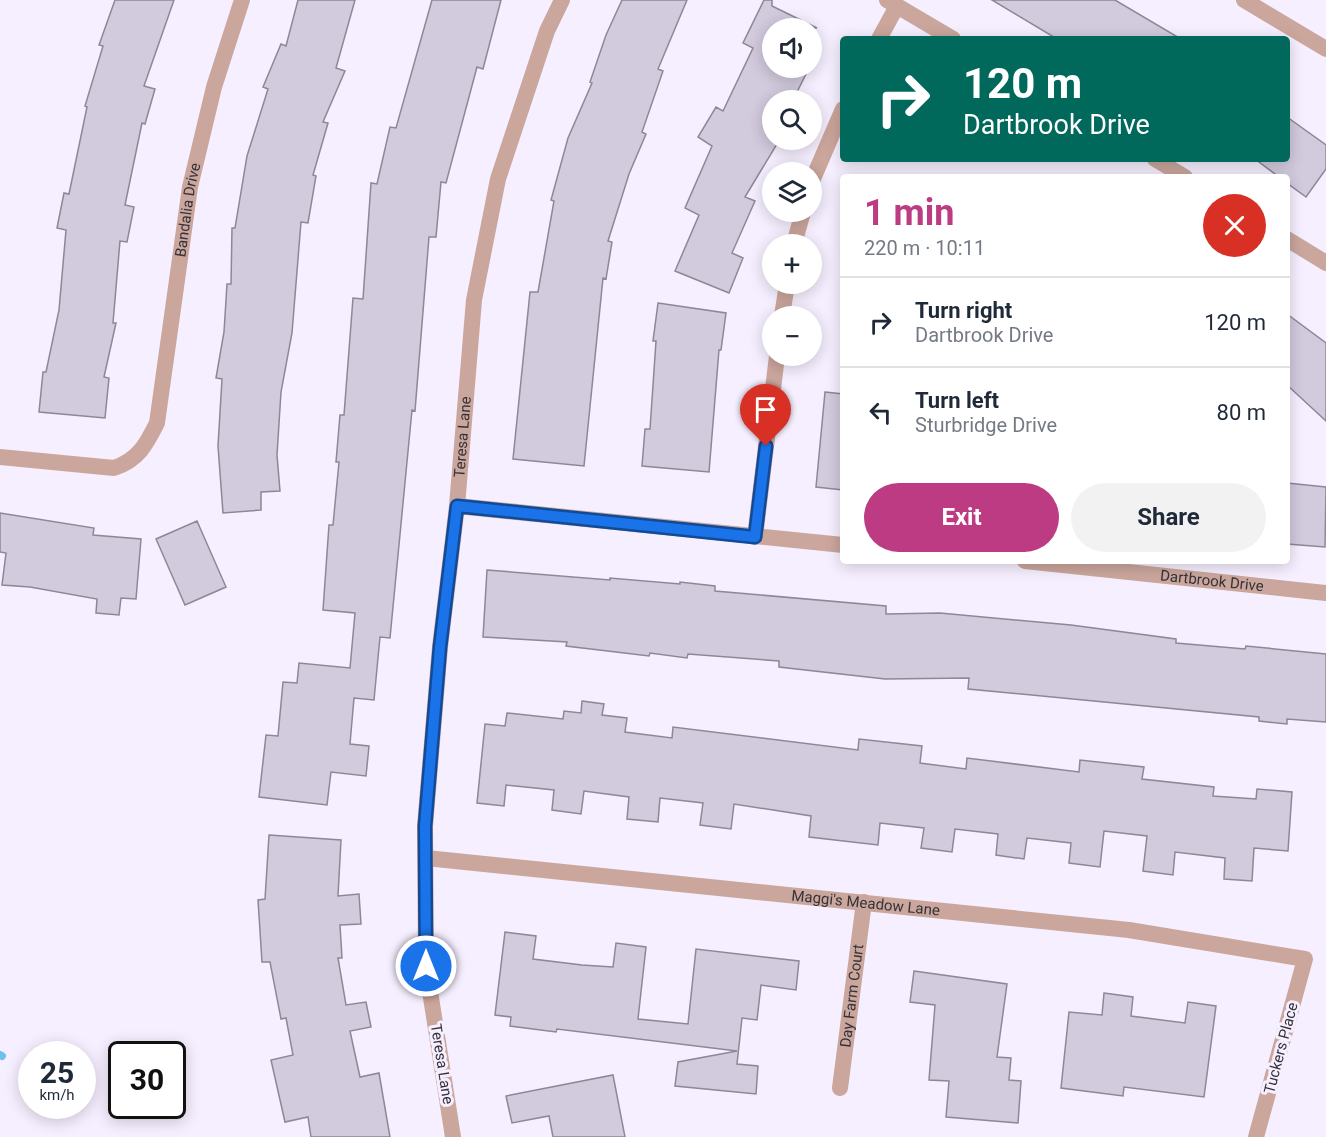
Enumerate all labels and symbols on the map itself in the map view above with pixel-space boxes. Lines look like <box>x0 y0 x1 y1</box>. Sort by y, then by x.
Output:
street label: Bandalia Drive <box>171 161 204 258</box>
pin <box>740 384 791 446</box>
street label: Teresa Lane <box>450 396 475 478</box>
street label: Dartbrook Drive <box>1159 566 1265 595</box>
street label: Maggi's Meadow Lane <box>791 886 941 920</box>
position arrow <box>394 934 458 998</box>
street label: Day Farm Court <box>836 943 867 1048</box>
street label: Tuckers Place <box>1260 1001 1302 1095</box>
street label: Teresa Lane <box>427 1022 457 1106</box>
speed limit sign: 30 <box>108 1041 186 1119</box>

